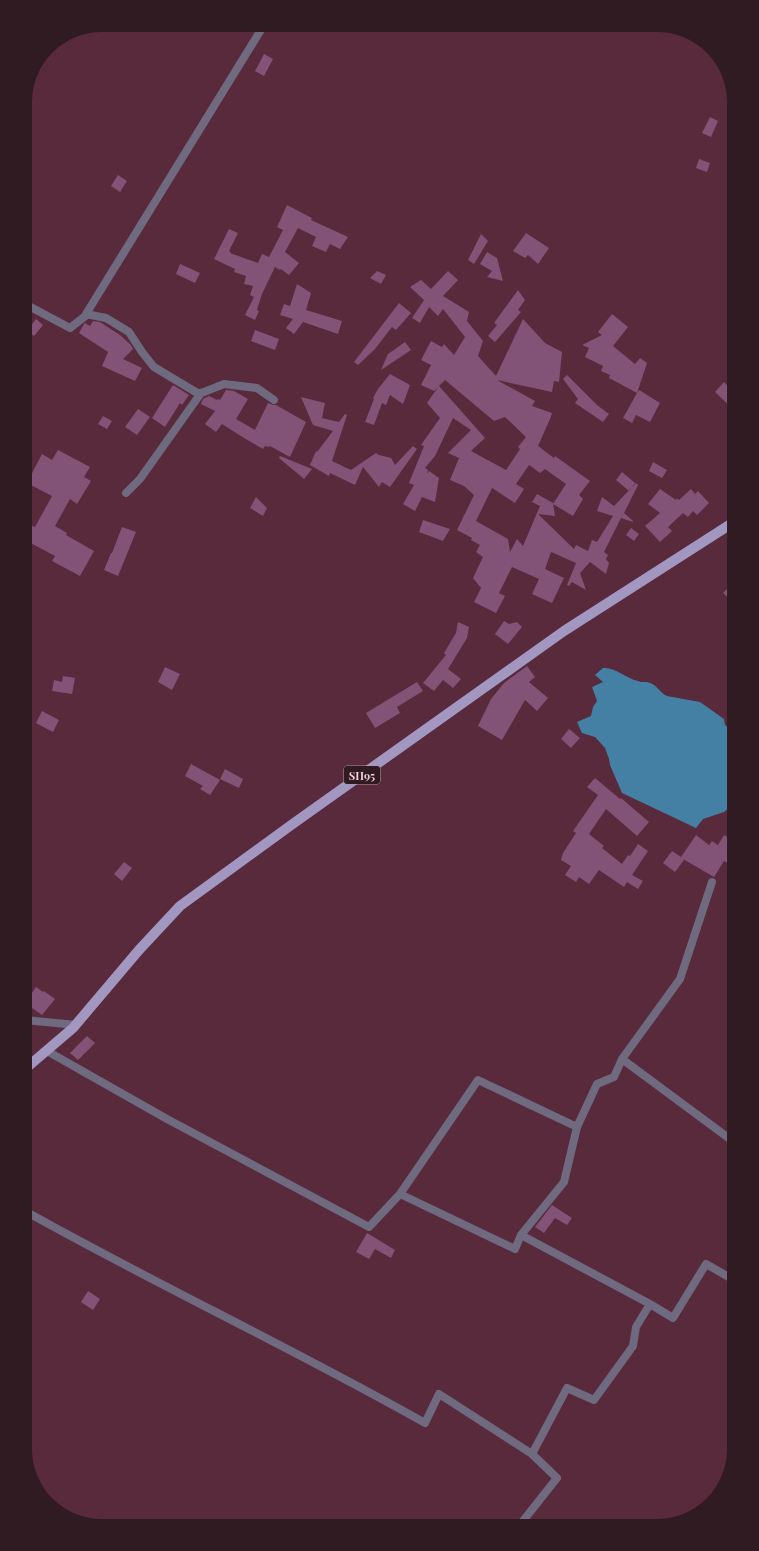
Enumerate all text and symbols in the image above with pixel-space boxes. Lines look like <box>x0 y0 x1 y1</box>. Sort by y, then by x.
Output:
road number: SH95 <box>344 766 380 784</box>

